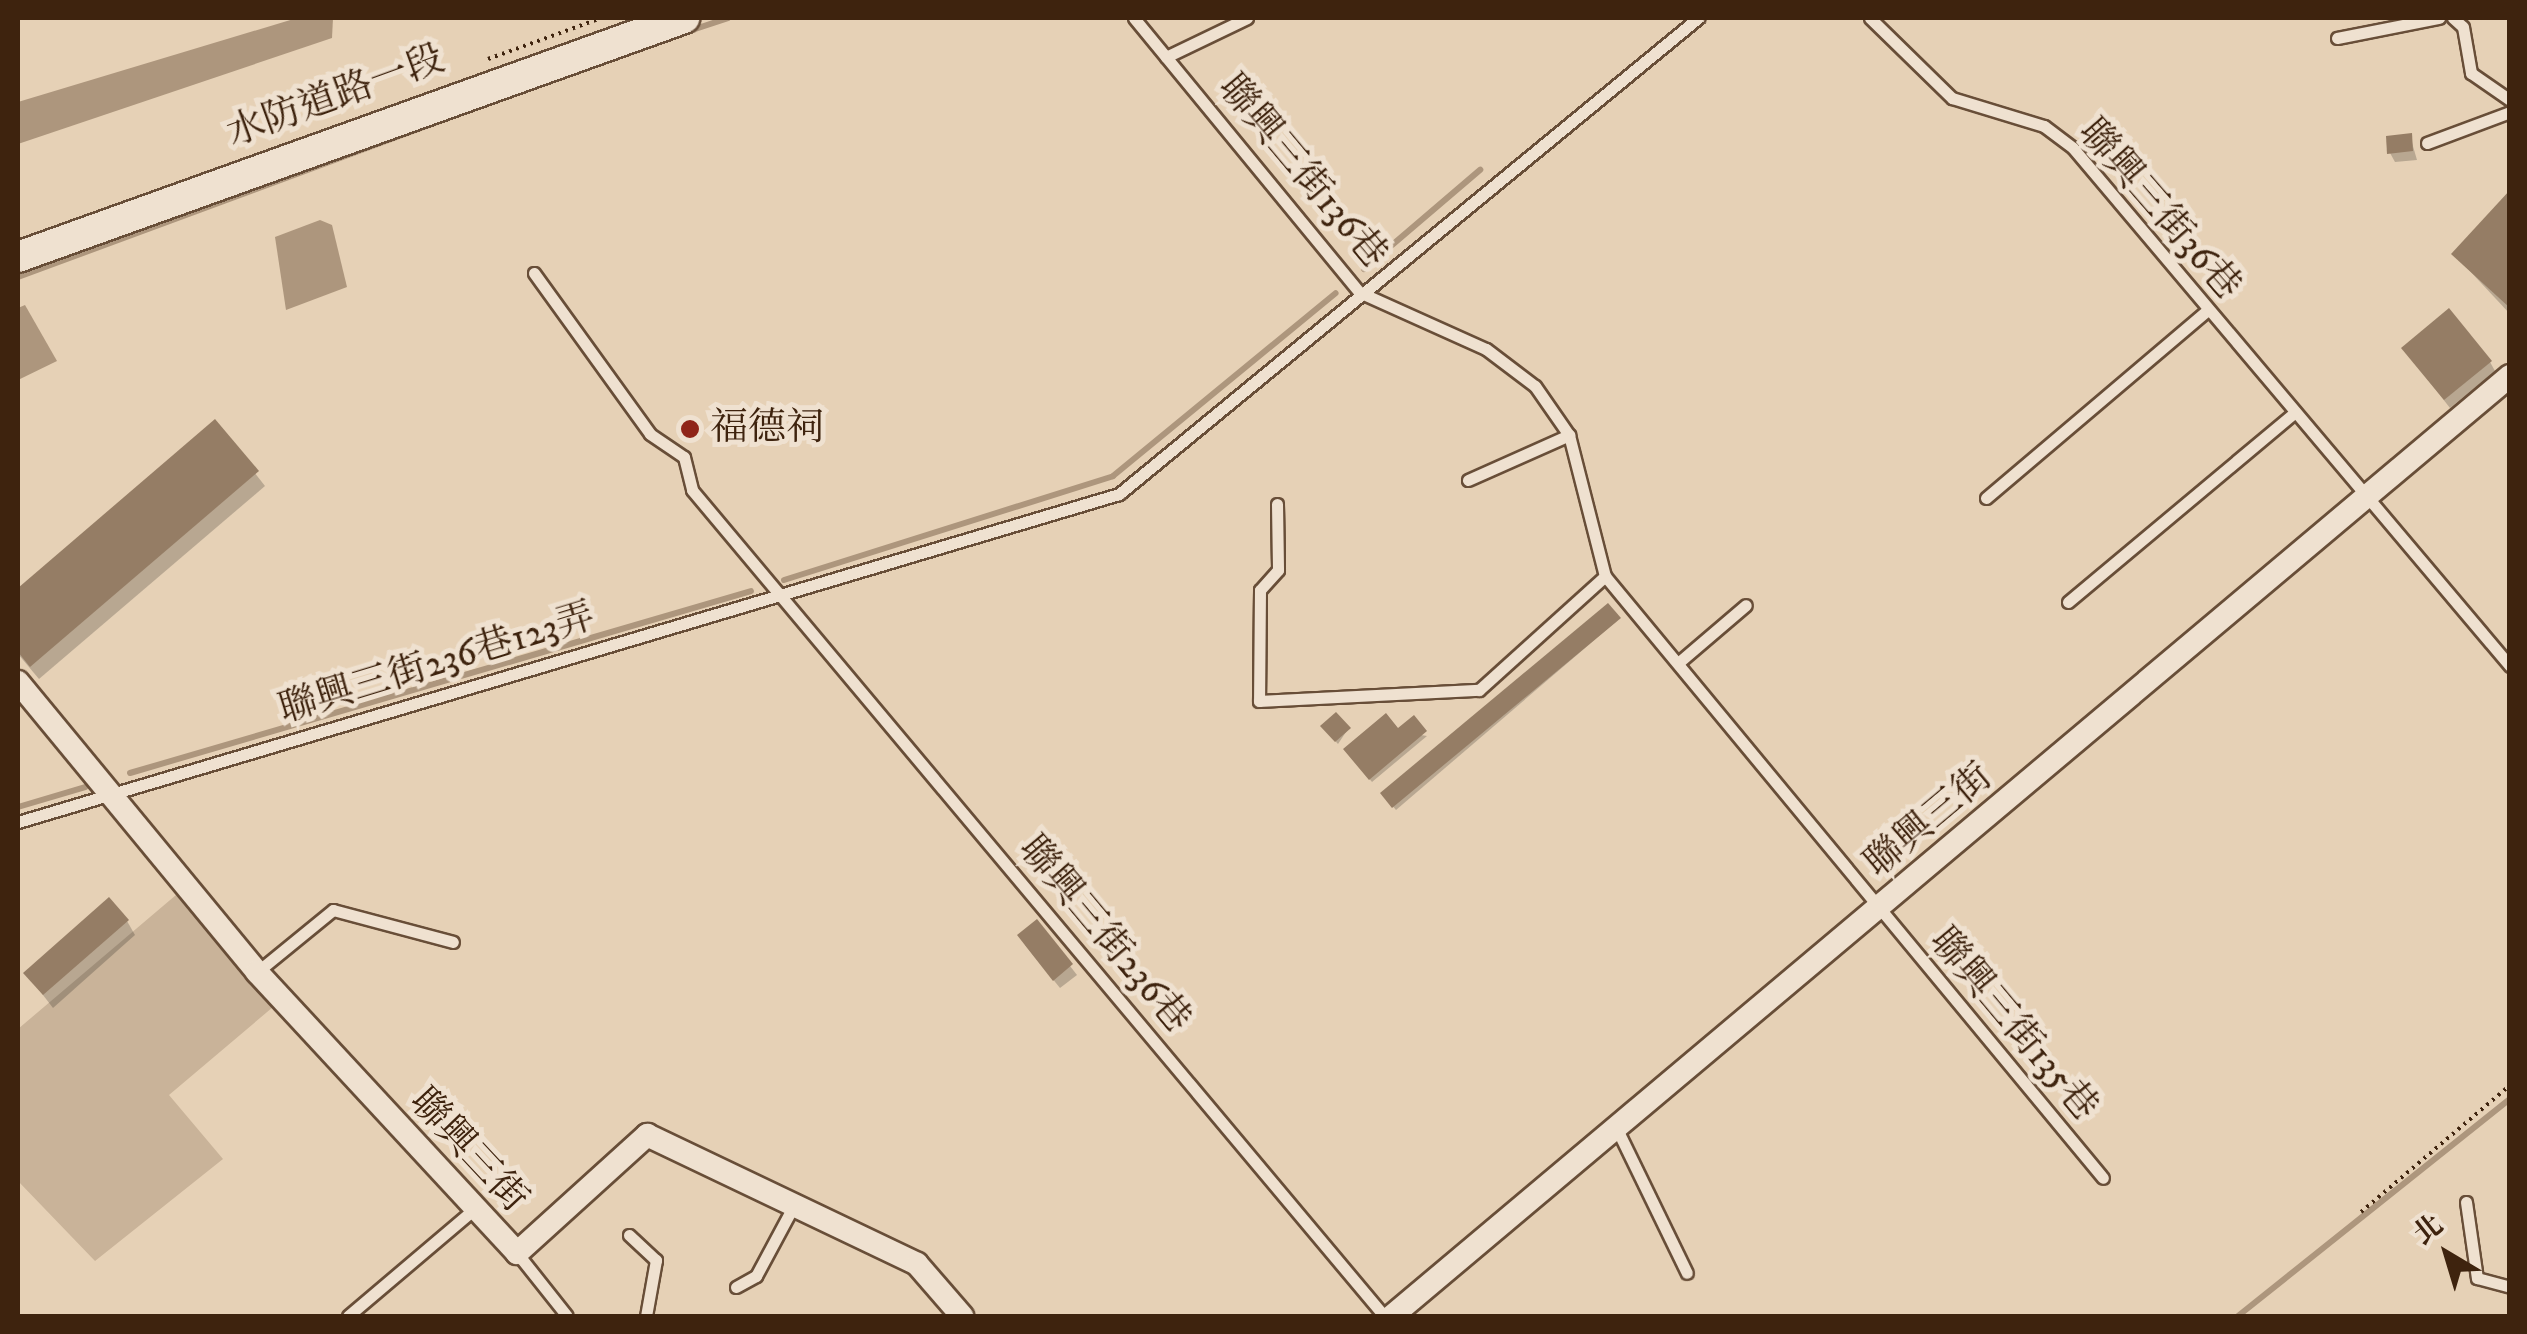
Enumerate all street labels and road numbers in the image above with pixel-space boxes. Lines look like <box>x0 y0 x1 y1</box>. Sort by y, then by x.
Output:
street label: 水防道路一段 <box>221 37 451 157</box>
street label: 聯興三街136巷 <box>1208 66 1396 278</box>
street label: 聯興三街36巷 <box>2068 111 2250 309</box>
street label: 聯興三街236巷123弄 <box>274 594 600 734</box>
street label: 聯興三街 <box>1856 755 2002 887</box>
street label: 聯興三街236巷 <box>1009 827 1199 1043</box>
street label: 聯興三街135巷 <box>1919 920 2107 1130</box>
street label: 聯興三街 <box>399 1080 537 1222</box>

